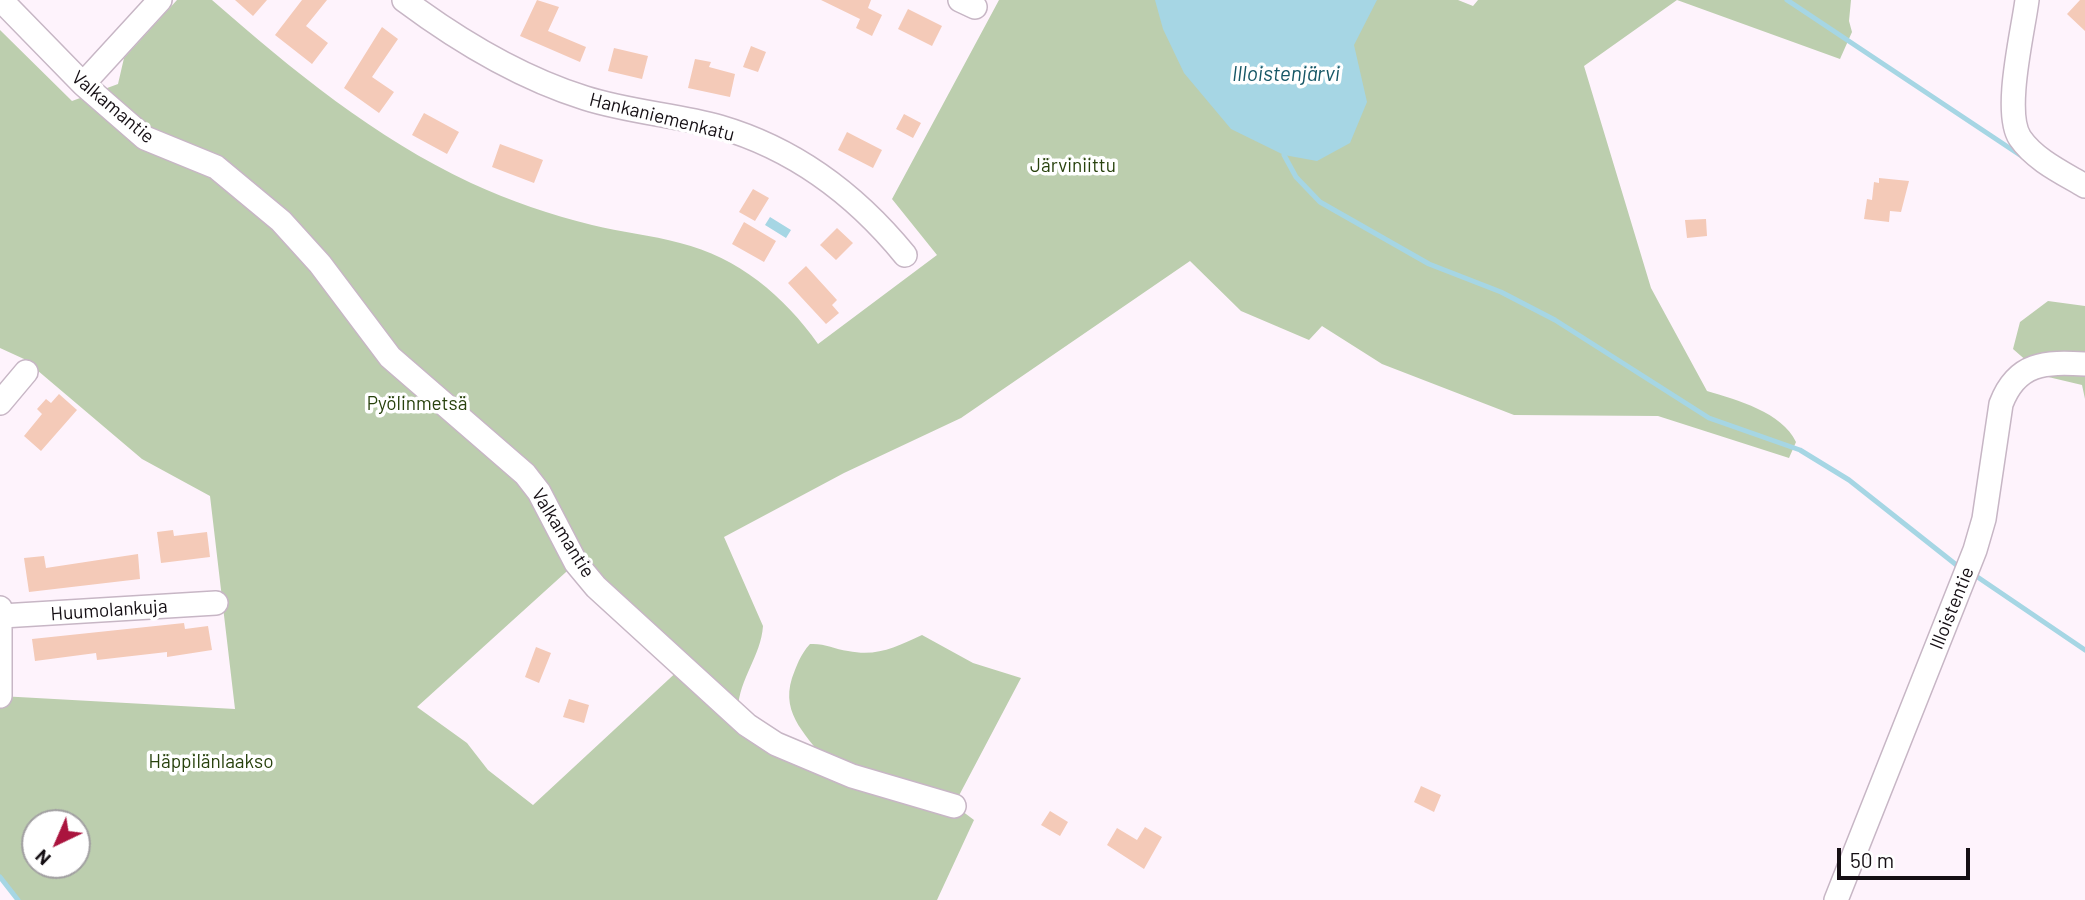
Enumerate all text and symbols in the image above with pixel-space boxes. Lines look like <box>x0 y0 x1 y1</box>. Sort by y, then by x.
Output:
water label: Illoistenjärvi <box>1232 61 1340 87</box>
street label: Valkamantie <box>67 66 159 148</box>
street label: Hankaniemenkatu <box>587 88 737 146</box>
park label: Järviniittu <box>1030 155 1116 177</box>
park label: Pyölinmetsä <box>367 393 467 415</box>
street label: Valkamantie <box>527 484 599 582</box>
street label: Illoistentie <box>1925 563 1979 653</box>
street label: Huumolankuja <box>50 595 168 625</box>
park label: Häppilänlaakso <box>149 751 273 773</box>
north arrow <box>21 809 91 879</box>
scale bar <box>1840 834 1973 878</box>
text: N <box>30 845 55 871</box>
text: 50 m <box>1850 847 1894 872</box>

